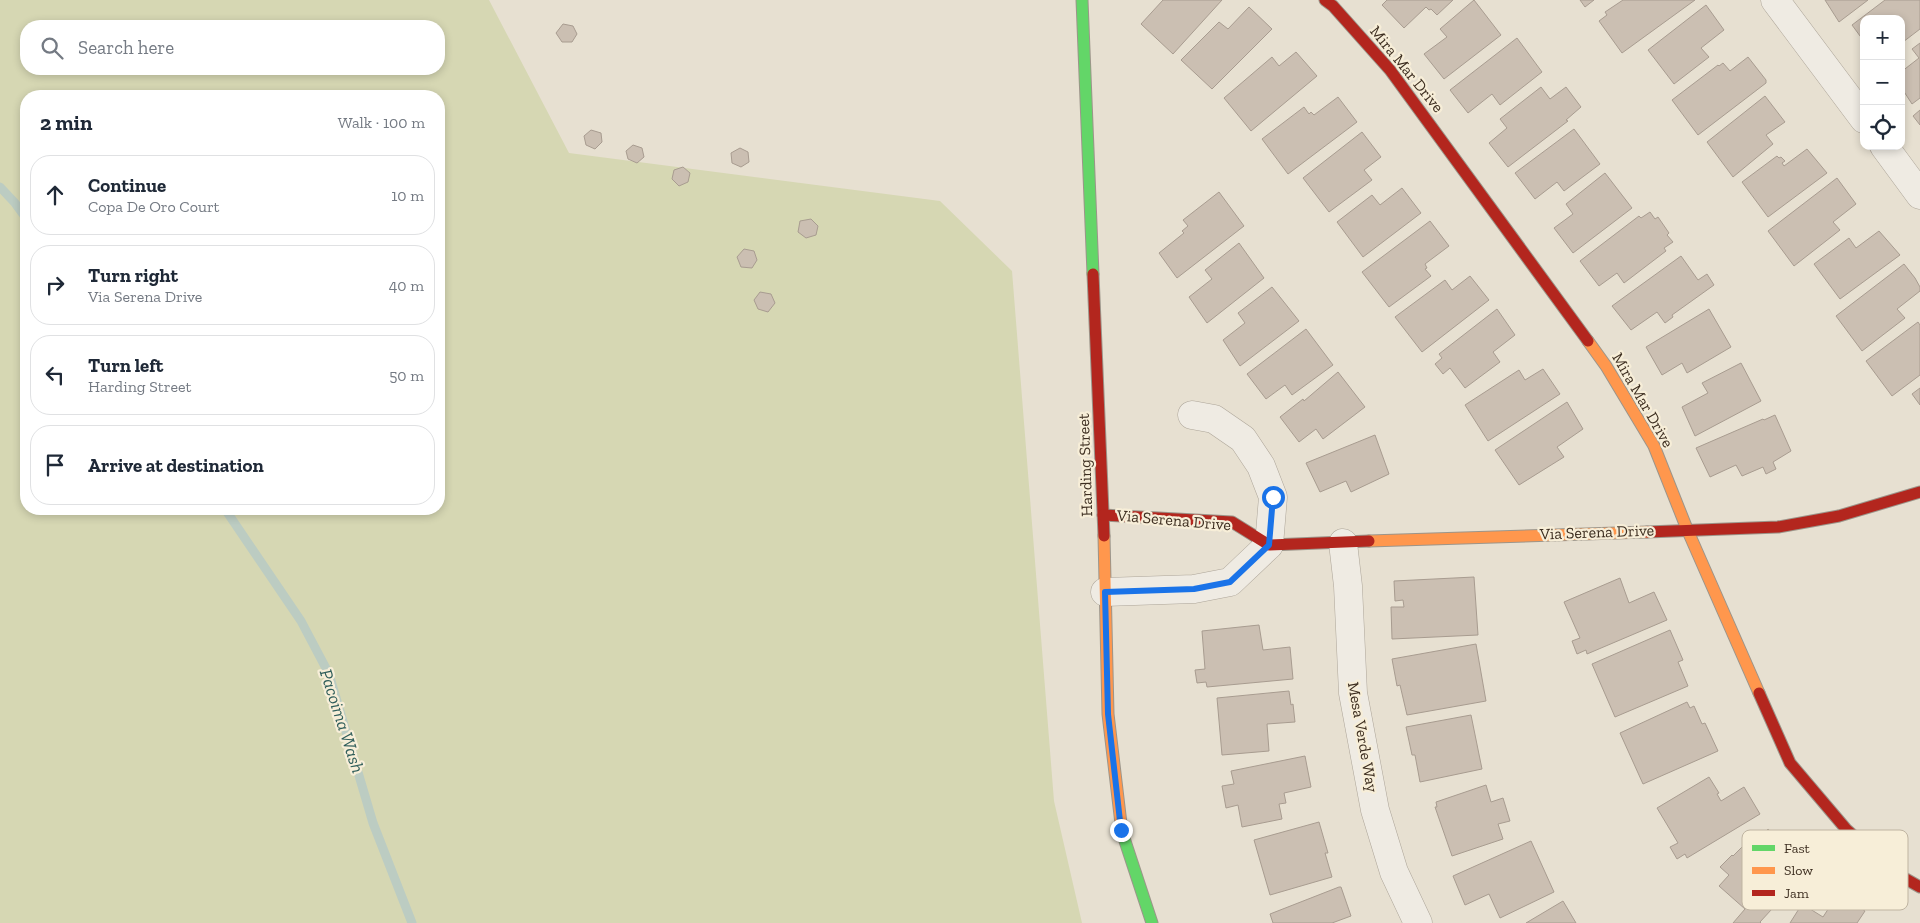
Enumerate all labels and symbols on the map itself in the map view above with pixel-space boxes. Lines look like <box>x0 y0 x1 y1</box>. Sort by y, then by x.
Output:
street label: Mira Mar Drive <box>1366 22 1448 116</box>
street label: Mira Mar Drive <box>1608 349 1678 451</box>
street label: Harding Street <box>1074 413 1096 517</box>
route start <box>1262 486 1285 509</box>
street label: Via Serena Drive <box>1115 505 1232 534</box>
street label: Via Serena Drive <box>1539 521 1654 544</box>
water label: Pacoima Wash <box>315 666 369 776</box>
street label: Mesa Verde Way <box>1344 680 1382 795</box>
route end <box>1110 819 1133 842</box>
legend <box>1742 830 1908 910</box>
text: Fast <box>1784 840 1811 857</box>
text: Slow <box>1784 862 1813 879</box>
text: Jam <box>1784 885 1809 902</box>

